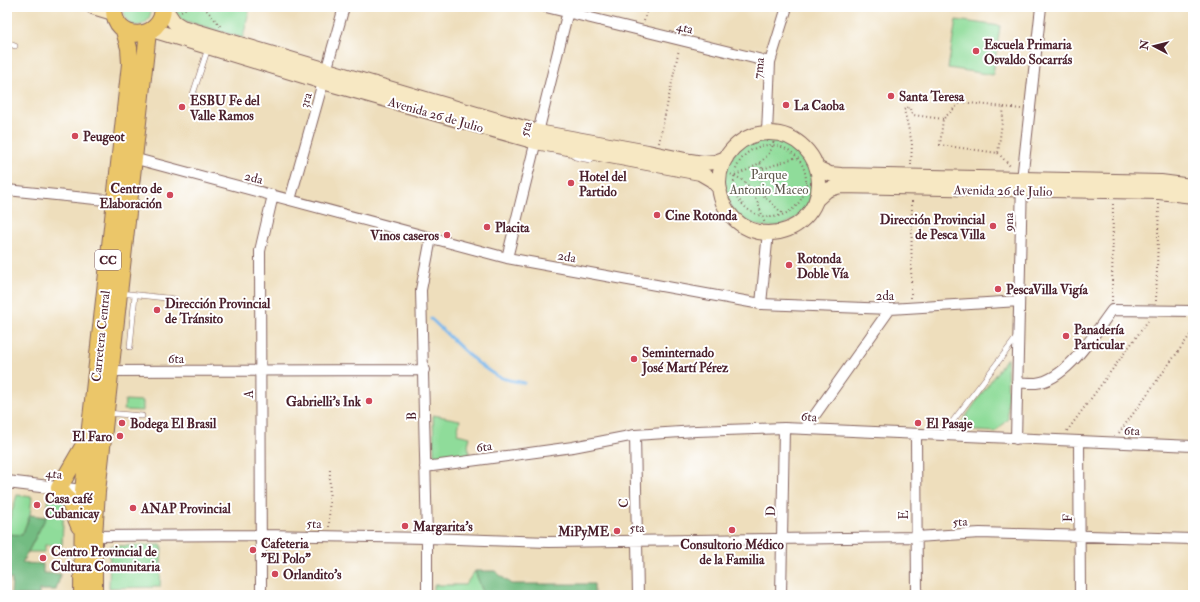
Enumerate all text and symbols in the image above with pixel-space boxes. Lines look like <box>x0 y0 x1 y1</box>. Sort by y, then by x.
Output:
street label: 4ta <box>675 18 695 38</box>
north arrow <box>1134 26 1174 66</box>
place label: Escuela Primaria Osvaldo Socarrás <box>984 37 1073 68</box>
text: N <box>1137 38 1152 52</box>
marker: Escuela Primaria Osvaldo Socarrás <box>971 46 981 56</box>
street label: 7ma <box>750 56 768 80</box>
place label: Santa Teresa <box>899 89 965 105</box>
street label: 3ra <box>296 90 316 110</box>
marker: Santa Teresa <box>886 91 896 101</box>
place label: ESBU Fe del Valle Ramos <box>189 93 260 124</box>
street label: Avenida 26 de Julio <box>385 93 485 136</box>
place label: La Caoba <box>794 98 845 114</box>
marker: La Caoba <box>781 100 791 110</box>
marker: ESBU Fe del Valle Ramos <box>177 102 187 112</box>
street label: 5ta <box>516 119 536 139</box>
place label: Peugeot <box>83 129 126 146</box>
marker: Peugeot <box>70 131 80 141</box>
park label: Parque Antonio Maceo <box>728 167 809 198</box>
street label: 2da <box>243 168 265 188</box>
place label: Hotel del Partido <box>579 169 627 200</box>
marker: Hotel del Partido <box>566 178 576 188</box>
place label: Centro de Elaboración <box>100 181 163 212</box>
street label: Avenida 26 de Julio <box>953 182 1052 200</box>
marker: Centro de Elaboración <box>165 190 175 200</box>
place label: Cine Rotonda <box>665 208 738 224</box>
marker: Cine Rotonda <box>652 210 662 220</box>
place label: Dirección Provincial de Pesca Villa <box>880 212 986 243</box>
street label: 9na <box>1001 212 1017 233</box>
place label: Placita <box>495 220 530 236</box>
marker: Dirección Provincial de Pesca Villa <box>988 221 998 231</box>
marker: Placita <box>482 222 492 232</box>
place label: Vinos caseros <box>369 228 440 244</box>
marker: Vinos caseros <box>442 230 452 240</box>
street label: 2da <box>556 248 578 267</box>
road number: CC <box>95 250 121 270</box>
place label: Rotonda Doble Vía <box>797 251 849 282</box>
marker: Rotonda Doble Vía <box>784 260 794 270</box>
place label: PescaVilla Vigía <box>1006 282 1088 299</box>
marker: PescaVilla Vigía <box>993 284 1003 294</box>
street label: 2da <box>876 288 895 304</box>
street label: Carretera Central <box>88 289 114 383</box>
place label: Dirección Provincial de Tránsito <box>165 296 271 327</box>
marker: Dirección Provincial de Tránsito <box>152 305 162 315</box>
place label: Panadería Particular <box>1074 322 1126 353</box>
marker: Panadería Particular <box>1061 331 1071 341</box>
place label: Seminternado José Martí Pérez <box>641 345 729 377</box>
street label: 6ta <box>168 351 185 367</box>
marker: Seminternado José Martí Pérez <box>629 354 639 364</box>
street label: A <box>241 389 257 399</box>
place label: Gabrielli’s Ink <box>286 394 362 410</box>
marker: Gabrielli’s Ink <box>364 396 374 406</box>
street label: 6ta <box>800 409 818 425</box>
street label: B <box>404 412 420 420</box>
place label: Bodega El Brasil <box>130 416 217 433</box>
place label: El Pasaje <box>926 416 973 432</box>
marker: Bodega El Brasil <box>117 418 127 428</box>
marker: El Pasaje <box>913 418 923 428</box>
street label: 6ta <box>1124 423 1141 439</box>
place label: El Faro <box>72 429 113 445</box>
marker: El Faro <box>115 431 125 441</box>
street label: 6ta <box>475 438 494 456</box>
street label: 4ta <box>45 465 64 483</box>
place label: Casa café Cubanicay <box>45 491 100 523</box>
street label: C <box>616 498 632 508</box>
marker: Casa café Cubanicay <box>32 500 42 510</box>
place label: ANAP Provincial <box>140 501 231 517</box>
marker: ANAP Provincial <box>128 503 138 513</box>
street label: D <box>763 506 779 516</box>
street label: E <box>896 510 912 520</box>
street label: 5ta <box>952 514 969 530</box>
street label: F <box>1060 514 1076 522</box>
street label: 5ta <box>306 516 322 532</box>
place label: Margarita's <box>412 519 473 536</box>
street label: 5ta <box>629 520 645 536</box>
marker: Margarita's <box>400 521 410 531</box>
place label: MiPyME <box>557 524 610 541</box>
marker: Consultorio Médico de la Familia <box>727 525 737 535</box>
marker: MiPyME <box>612 526 622 536</box>
place label: Cafeteria "El Polo" <box>261 536 311 567</box>
place label: Consultorio Médico de la Familia <box>680 537 785 568</box>
place label: Centro Provincial de Cultura Comunitaria <box>51 544 161 575</box>
marker: Cafeteria "El Polo" <box>248 545 258 555</box>
marker: Centro Provincial de Cultura Comunitaria <box>38 553 48 563</box>
place label: Orlandito's <box>283 567 342 583</box>
marker: Orlandito's <box>270 569 280 579</box>

